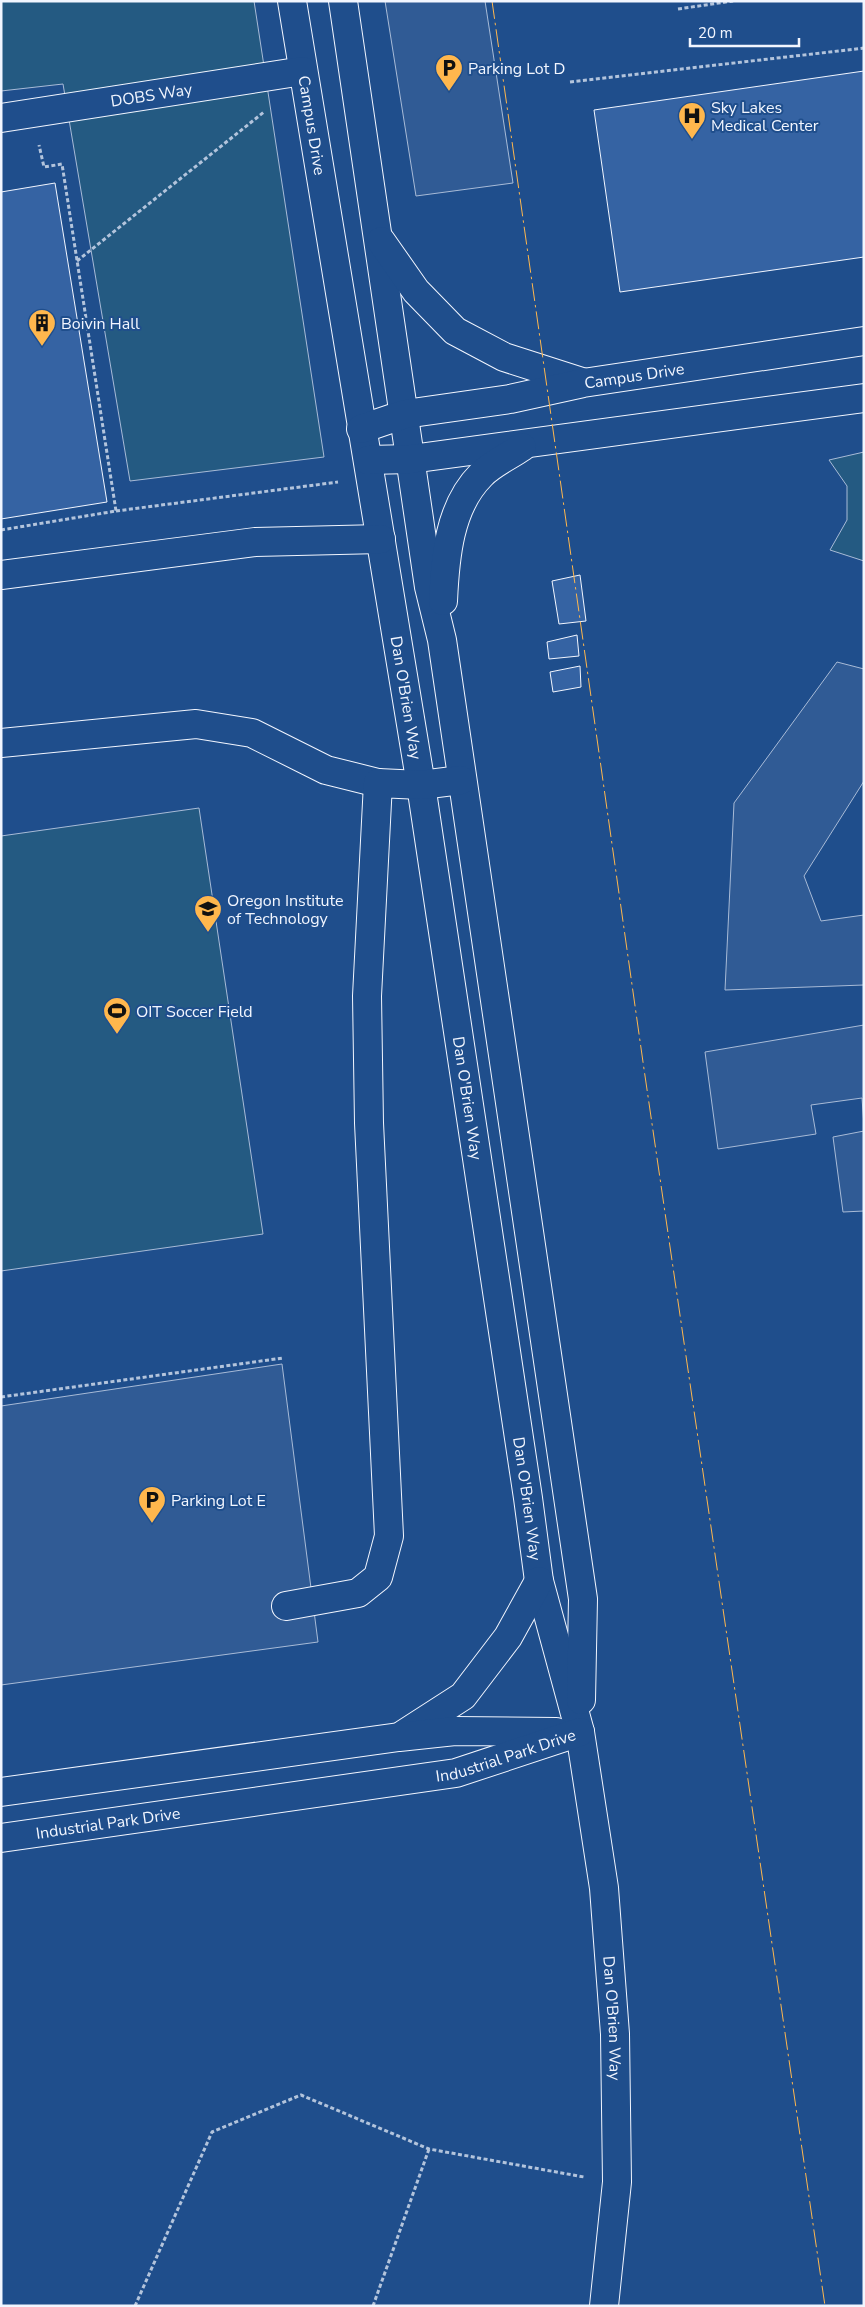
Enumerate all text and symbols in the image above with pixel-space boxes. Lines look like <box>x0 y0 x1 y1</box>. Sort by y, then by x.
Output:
scale bar <box>690 15 799 47</box>
text: 20 m <box>698 23 733 43</box>
parking icon: Parking Lot D <box>434 53 464 92</box>
place label: Parking Lot D <box>468 58 565 80</box>
street label: Campus Drive <box>292 74 331 177</box>
street label: DOBS Way <box>109 78 194 113</box>
place label: Sky Lakes Medical Center <box>711 97 819 137</box>
hospital icon: Sky Lakes Medical Center <box>677 101 707 140</box>
building icon: Boivin Hall <box>27 308 57 347</box>
place label: Boivin Hall <box>61 313 140 335</box>
street label: Campus Drive <box>583 358 686 395</box>
street label: Dan O'Brien Way <box>385 634 427 762</box>
place label: Oregon Institute of Technology <box>227 890 344 930</box>
school or university icon: Oregon Institute of Technology <box>193 894 223 933</box>
sports icon: OIT Soccer Field <box>102 996 132 1035</box>
place label: OIT Soccer Field <box>136 1001 253 1023</box>
street label: Dan O'Brien Way <box>447 1035 487 1162</box>
street label: Dan O'Brien Way <box>507 1435 546 1563</box>
parking icon: Parking Lot E <box>137 1485 167 1524</box>
place label: Parking Lot E <box>171 1490 266 1512</box>
street label: Industrial Park Drive <box>434 1724 579 1788</box>
street label: Industrial Park Drive <box>34 1803 182 1845</box>
street label: Dan O'Brien Way <box>597 1955 626 2081</box>

